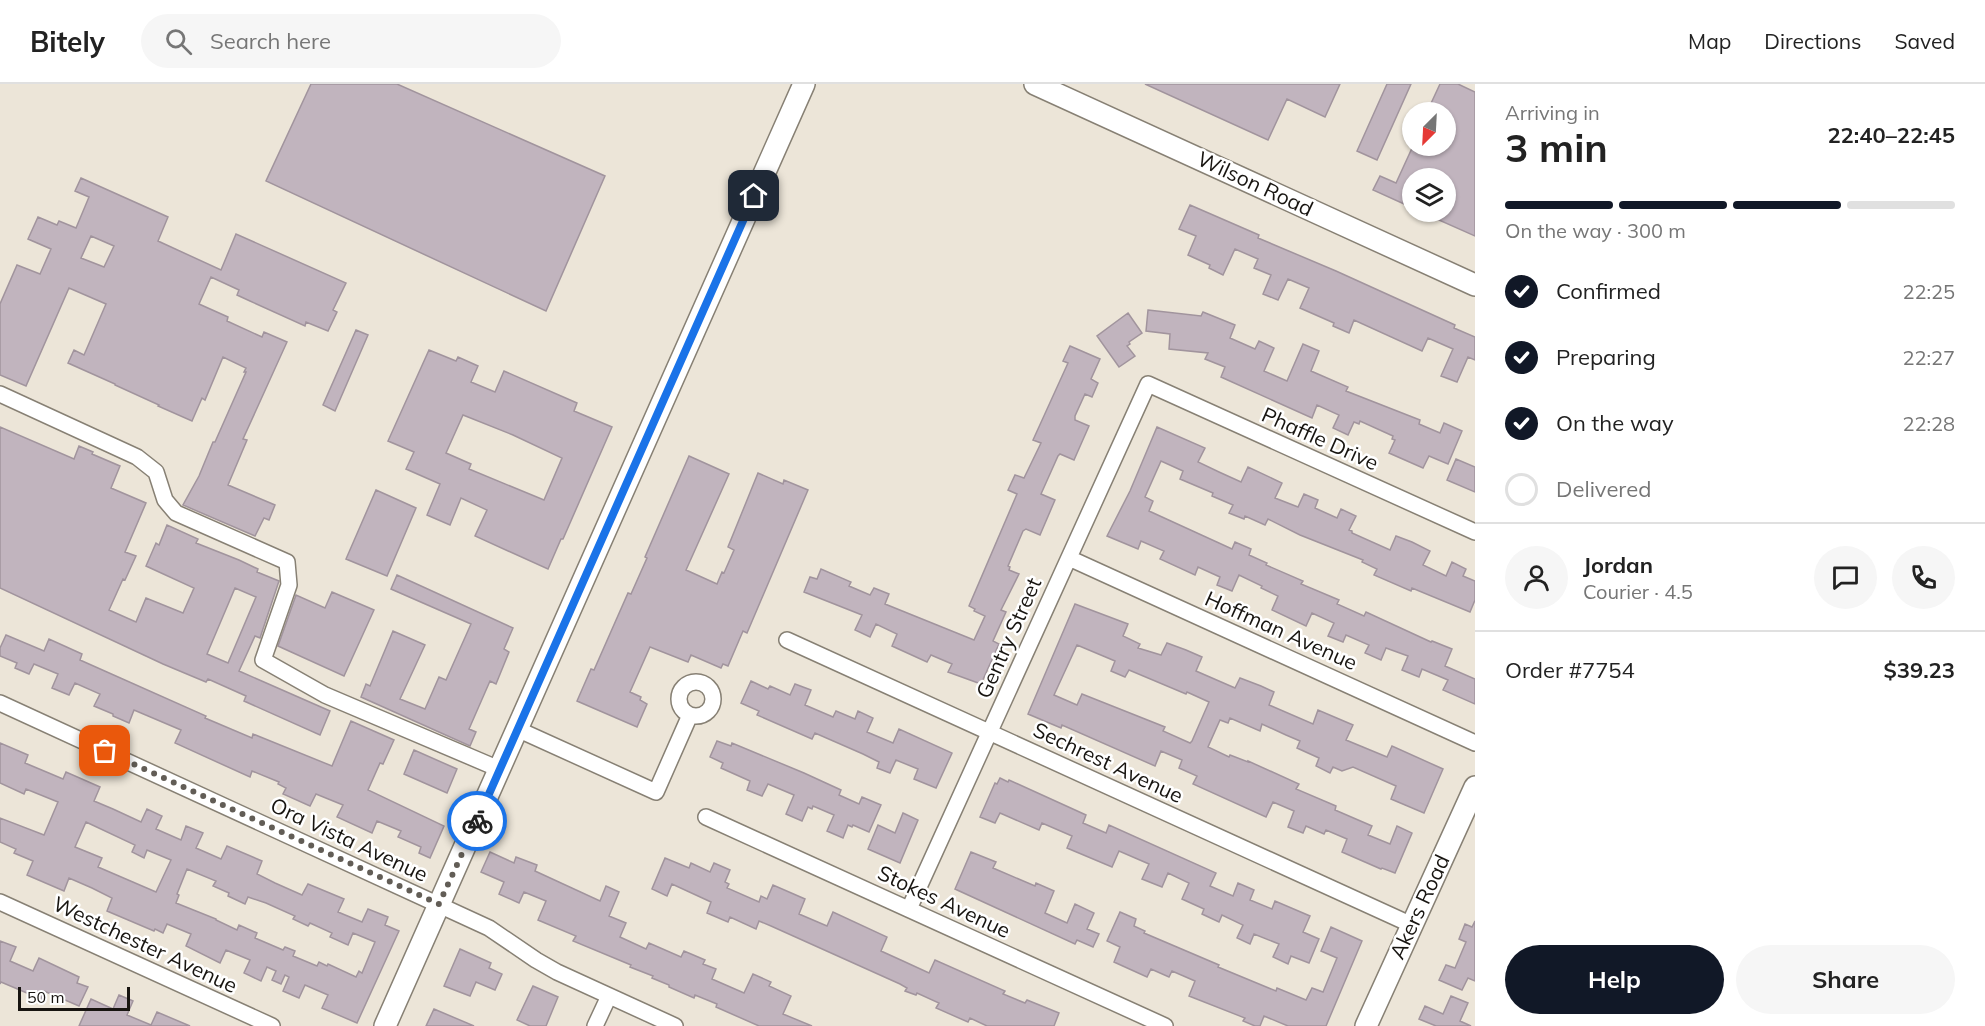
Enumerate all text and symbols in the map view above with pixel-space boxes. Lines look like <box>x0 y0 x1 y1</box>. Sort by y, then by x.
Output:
search box <box>141 14 561 68</box>
text: Bitely <box>30 24 105 59</box>
icon: search <box>162 25 195 58</box>
text: Search here <box>210 27 331 55</box>
text: Map <box>1688 28 1731 54</box>
text: Directions <box>1764 28 1861 54</box>
text: Saved <box>1894 28 1955 54</box>
text: Arriving in <box>1505 100 1600 125</box>
north arrow <box>1402 102 1456 156</box>
map controls <box>1402 102 1456 222</box>
text: 22:40–22:45 <box>1827 121 1955 149</box>
text: 3 min <box>1505 123 1608 172</box>
street label: Wilson Road <box>1193 145 1318 221</box>
button: layers <box>1402 168 1456 222</box>
pin <box>728 170 779 221</box>
icon: home <box>737 179 770 212</box>
text: On the way · 300 m <box>1505 218 1686 243</box>
icon: check <box>1505 275 1538 308</box>
text: Confirmed <box>1556 277 1661 305</box>
text: 22:25 <box>1902 279 1955 304</box>
icon: check <box>1505 341 1538 374</box>
text: Preparing <box>1556 343 1656 371</box>
text: 22:27 <box>1902 345 1955 370</box>
street label: Phaffle Drive <box>1258 401 1383 475</box>
icon: check <box>1505 407 1538 440</box>
text: On the way <box>1556 409 1674 437</box>
text: 22:28 <box>1902 411 1955 436</box>
text: Delivered <box>1556 475 1651 503</box>
button: person <box>1505 546 1568 609</box>
button: chat <box>1814 546 1877 609</box>
button: phone <box>1892 546 1955 609</box>
text: Jordan <box>1583 551 1653 579</box>
street label: Gentry Street <box>970 573 1046 702</box>
text: Courier · 4.5 <box>1583 579 1693 604</box>
street label: Hoffman Avenue <box>1201 585 1362 675</box>
text: Order #7754 <box>1505 656 1635 684</box>
text: $39.23 <box>1884 656 1955 684</box>
street label: Sechrest Avenue <box>1029 716 1188 808</box>
pin <box>79 725 130 776</box>
icon: bag <box>88 734 121 767</box>
street label: Ora Vista Avenue <box>267 791 432 887</box>
courier <box>447 791 507 851</box>
icon: bike <box>461 805 494 838</box>
street label: Akers Road <box>1384 850 1455 963</box>
street label: Stokes Avenue <box>874 859 1015 943</box>
street label: Westchester Avenue <box>49 890 242 998</box>
button: Help <box>1505 945 1724 1014</box>
button: Share <box>1736 945 1955 1014</box>
scale bar <box>18 984 130 1012</box>
text: 50 m <box>27 987 64 1007</box>

